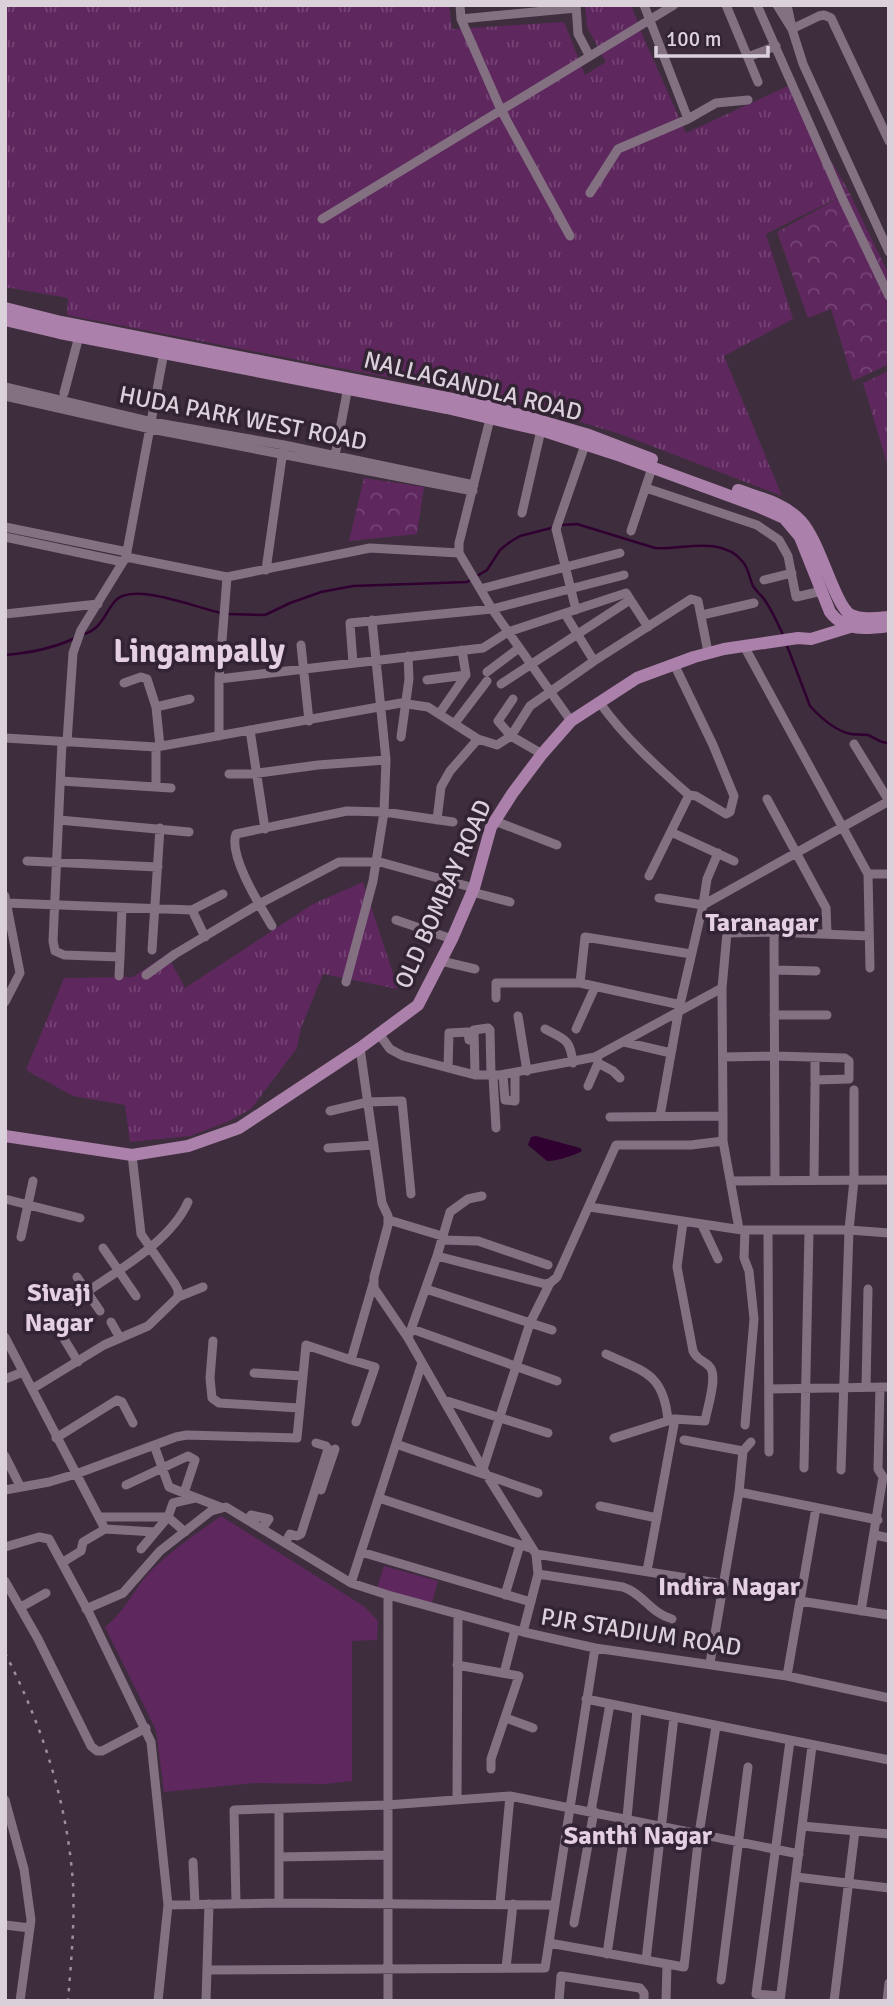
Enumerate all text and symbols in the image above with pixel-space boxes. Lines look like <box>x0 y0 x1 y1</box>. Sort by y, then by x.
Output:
scale bar <box>656 14 768 58</box>
text: 100 m <box>666 26 721 52</box>
street label: NALLAGANDLA ROAD <box>361 344 585 428</box>
street label: HUDA PARK WEST ROAD <box>117 379 369 457</box>
district label: Lingampally <box>113 632 285 671</box>
street label: OLD BOMBAY ROAD <box>388 795 498 993</box>
district label: Taranagar <box>705 907 819 939</box>
district label: Sivaji Nagar <box>25 1277 94 1339</box>
district label: Indira Nagar <box>658 1571 801 1603</box>
street label: PJR STADIUM ROAD <box>539 1601 743 1663</box>
district label: Santhi Nagar <box>564 1820 713 1852</box>

